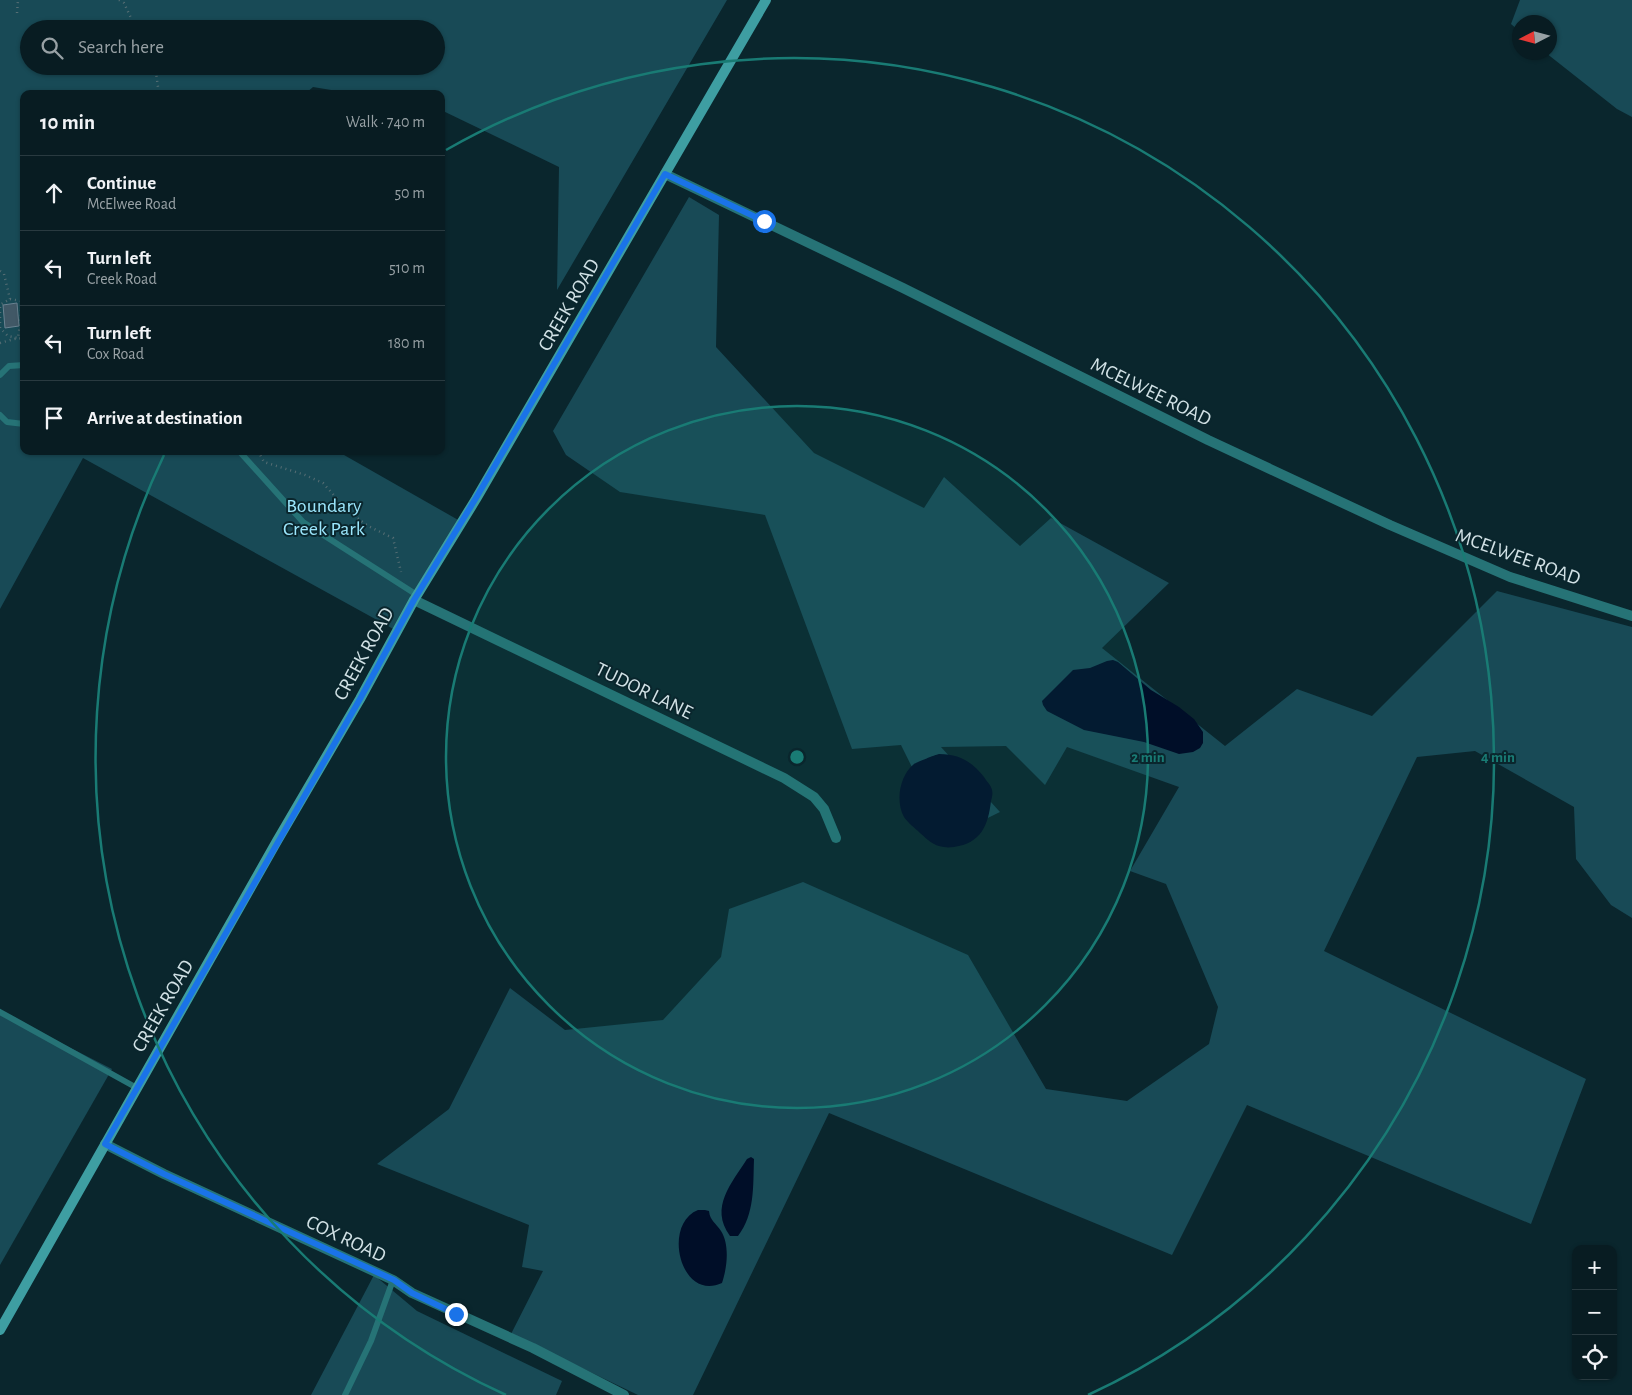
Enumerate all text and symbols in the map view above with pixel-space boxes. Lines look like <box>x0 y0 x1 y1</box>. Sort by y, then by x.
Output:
north arrow <box>1512 15 1557 60</box>
search box <box>20 20 445 75</box>
icon: search <box>38 34 66 62</box>
text: Search here <box>78 38 164 57</box>
text: 10 min <box>40 112 95 133</box>
text: Walk · 740 m <box>346 114 425 130</box>
text: Continue <box>87 174 156 193</box>
icon: ahead <box>40 179 68 207</box>
text: 50 m <box>394 185 425 201</box>
text: McElwee Road <box>87 196 176 212</box>
route start <box>753 210 776 233</box>
text: Turn left <box>87 249 151 268</box>
icon: left <box>40 254 68 282</box>
street label: CREEK ROAD <box>535 255 603 355</box>
text: 510 m <box>389 260 425 276</box>
text: Creek Road <box>87 271 157 287</box>
text: Turn left <box>87 324 151 343</box>
icon: left <box>40 329 68 357</box>
text: 180 m <box>388 335 425 351</box>
text: Cox Road <box>87 346 144 362</box>
street label: MCELWEE ROAD <box>1088 354 1214 430</box>
icon: arrive <box>40 404 68 432</box>
text: Arrive at destination <box>87 409 243 428</box>
park label: Boundary Creek Park <box>283 496 365 539</box>
street label: MCELWEE ROAD <box>1453 525 1583 589</box>
street label: CREEK ROAD <box>330 604 398 704</box>
street label: TUDOR LANE <box>592 659 696 723</box>
centre of rings <box>788 748 806 766</box>
text: 2 min <box>1131 750 1165 765</box>
text: 4 min <box>1481 750 1515 765</box>
street label: CREEK ROAD <box>129 956 197 1056</box>
street label: COX ROAD <box>303 1212 389 1266</box>
map controls <box>1572 1245 1617 1380</box>
button: + <box>1572 1245 1617 1290</box>
button: − <box>1572 1290 1617 1335</box>
route end <box>445 1303 468 1326</box>
button: locate <box>1572 1335 1617 1380</box>

